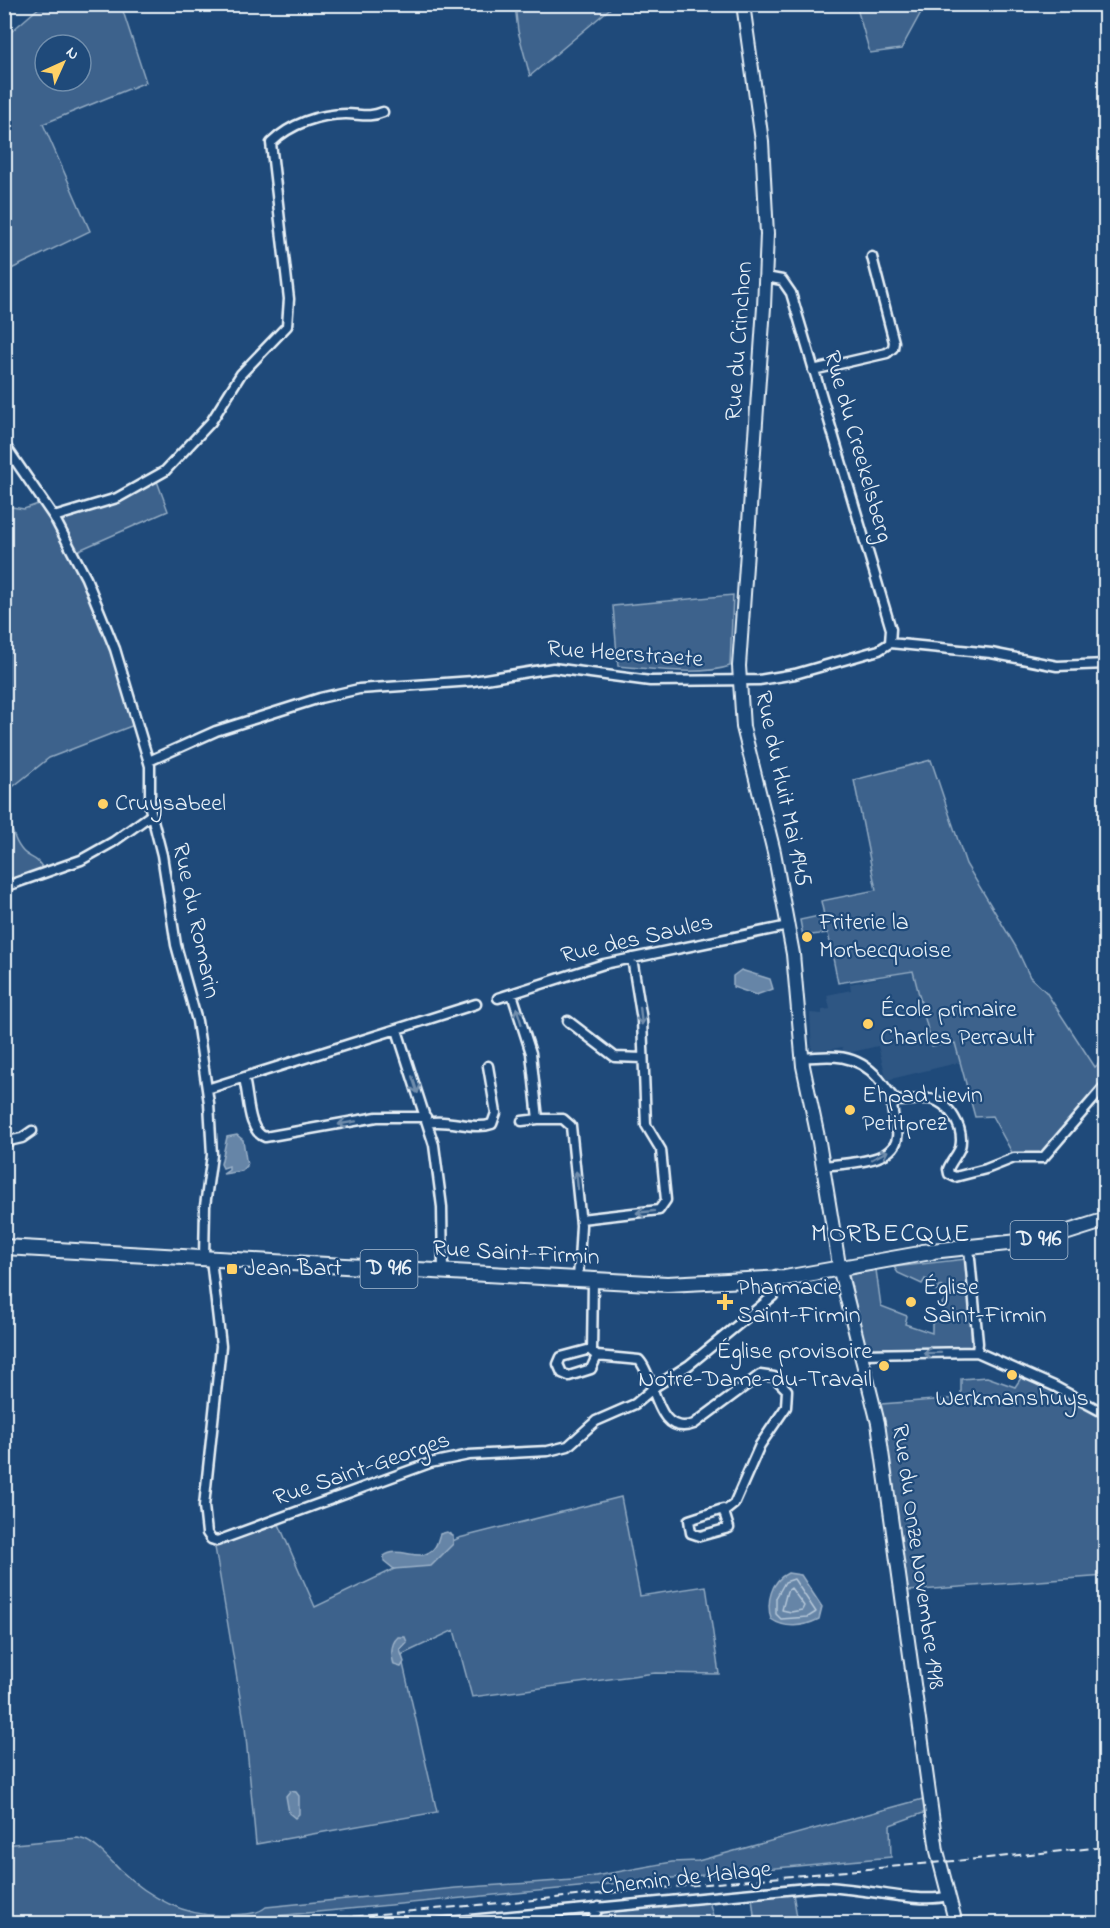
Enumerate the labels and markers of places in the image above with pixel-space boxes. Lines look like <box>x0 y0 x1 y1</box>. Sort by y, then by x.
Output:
place label: Cruysabeel <box>115 787 226 823</box>
marker: Cruysabeel <box>96 797 110 811</box>
place label: Friterie la Morbecquoise <box>818 906 951 969</box>
marker: Friterie la Morbecquoise <box>800 930 814 944</box>
place label: École primaire Charles Perrault <box>880 993 1035 1056</box>
marker: École primaire Charles Perrault <box>861 1017 875 1031</box>
place label: Ehpad Lievin Petitprez <box>862 1079 983 1142</box>
marker: Ehpad Lievin Petitprez <box>843 1103 857 1117</box>
place label: Jean Bart <box>244 1252 342 1287</box>
marker: Jean Bart <box>225 1262 239 1276</box>
place label: Pharmacie Saint-Firmin <box>737 1271 861 1334</box>
place label: Église Saint-Firmin <box>923 1271 1047 1334</box>
marker: Pharmacie Saint-Firmin <box>718 1295 732 1309</box>
marker: Église Saint-Firmin <box>904 1295 918 1309</box>
place label: Église provisoire Notre-Dame-du-Travail <box>638 1335 872 1398</box>
marker: Église provisoire Notre-Dame-du-Travail <box>877 1359 891 1373</box>
marker: Werkmanshuys <box>1005 1368 1019 1382</box>
place label: Werkmanshuys <box>935 1382 1089 1418</box>

